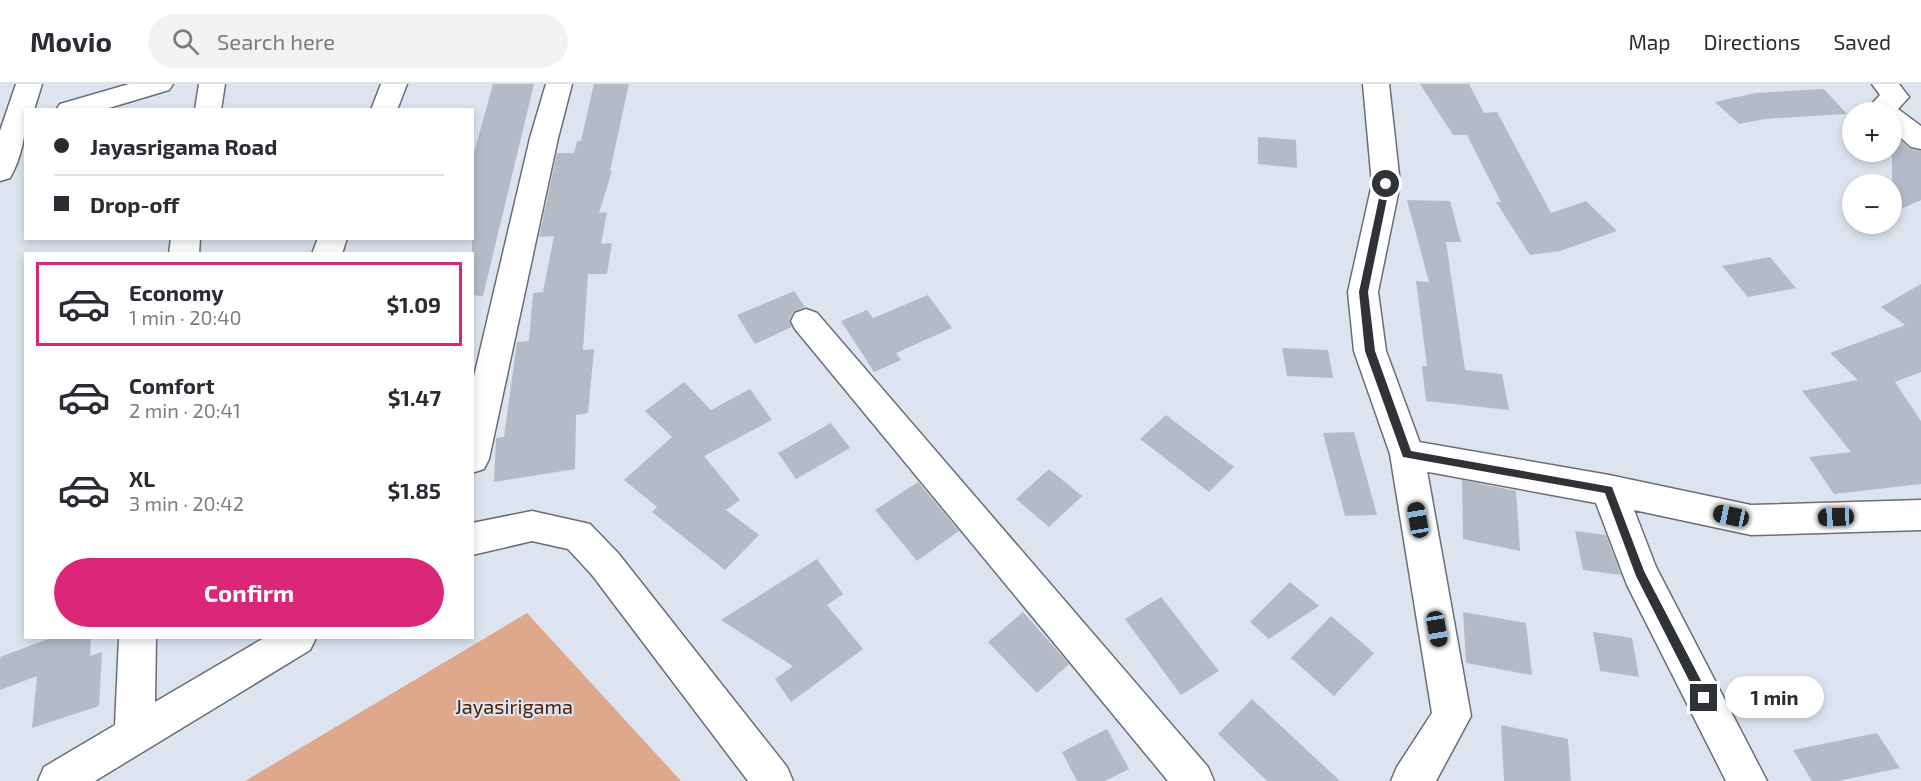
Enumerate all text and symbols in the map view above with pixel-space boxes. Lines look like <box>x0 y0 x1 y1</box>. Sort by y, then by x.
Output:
search box <box>148 14 568 68</box>
text: Movio <box>30 24 112 58</box>
icon: search <box>169 25 202 58</box>
text: Search here <box>217 28 335 54</box>
text: Map <box>1628 29 1671 54</box>
text: Directions <box>1704 29 1800 54</box>
text: Saved <box>1833 29 1891 54</box>
map controls <box>1842 102 1902 234</box>
button: + <box>1842 102 1902 162</box>
text: Jayasrigama Road <box>90 133 277 159</box>
route start <box>1372 170 1399 197</box>
button: − <box>1842 174 1902 234</box>
text: Drop-off <box>90 191 179 217</box>
icon: car <box>57 277 111 331</box>
text: Economy <box>129 279 224 305</box>
text: $1.09 <box>387 291 441 317</box>
text: 1 min · 20:40 <box>129 305 242 329</box>
icon: car <box>57 370 111 424</box>
text: Comfort <box>129 372 214 398</box>
text: $1.47 <box>388 384 441 410</box>
text: 2 min · 20:41 <box>129 398 241 422</box>
icon: car <box>57 463 111 517</box>
text: XL <box>129 465 155 491</box>
text: $1.85 <box>388 477 441 503</box>
text: 3 min · 20:42 <box>129 491 244 515</box>
car <box>1406 501 1430 539</box>
car <box>1712 503 1750 529</box>
car <box>1818 507 1854 527</box>
button: Confirm <box>54 558 444 627</box>
car <box>1425 610 1449 648</box>
callout: 1 min <box>1725 677 1824 719</box>
route end <box>1690 684 1717 711</box>
text: 1 min <box>1750 685 1799 709</box>
park label: Jayasirigama <box>455 694 573 718</box>

